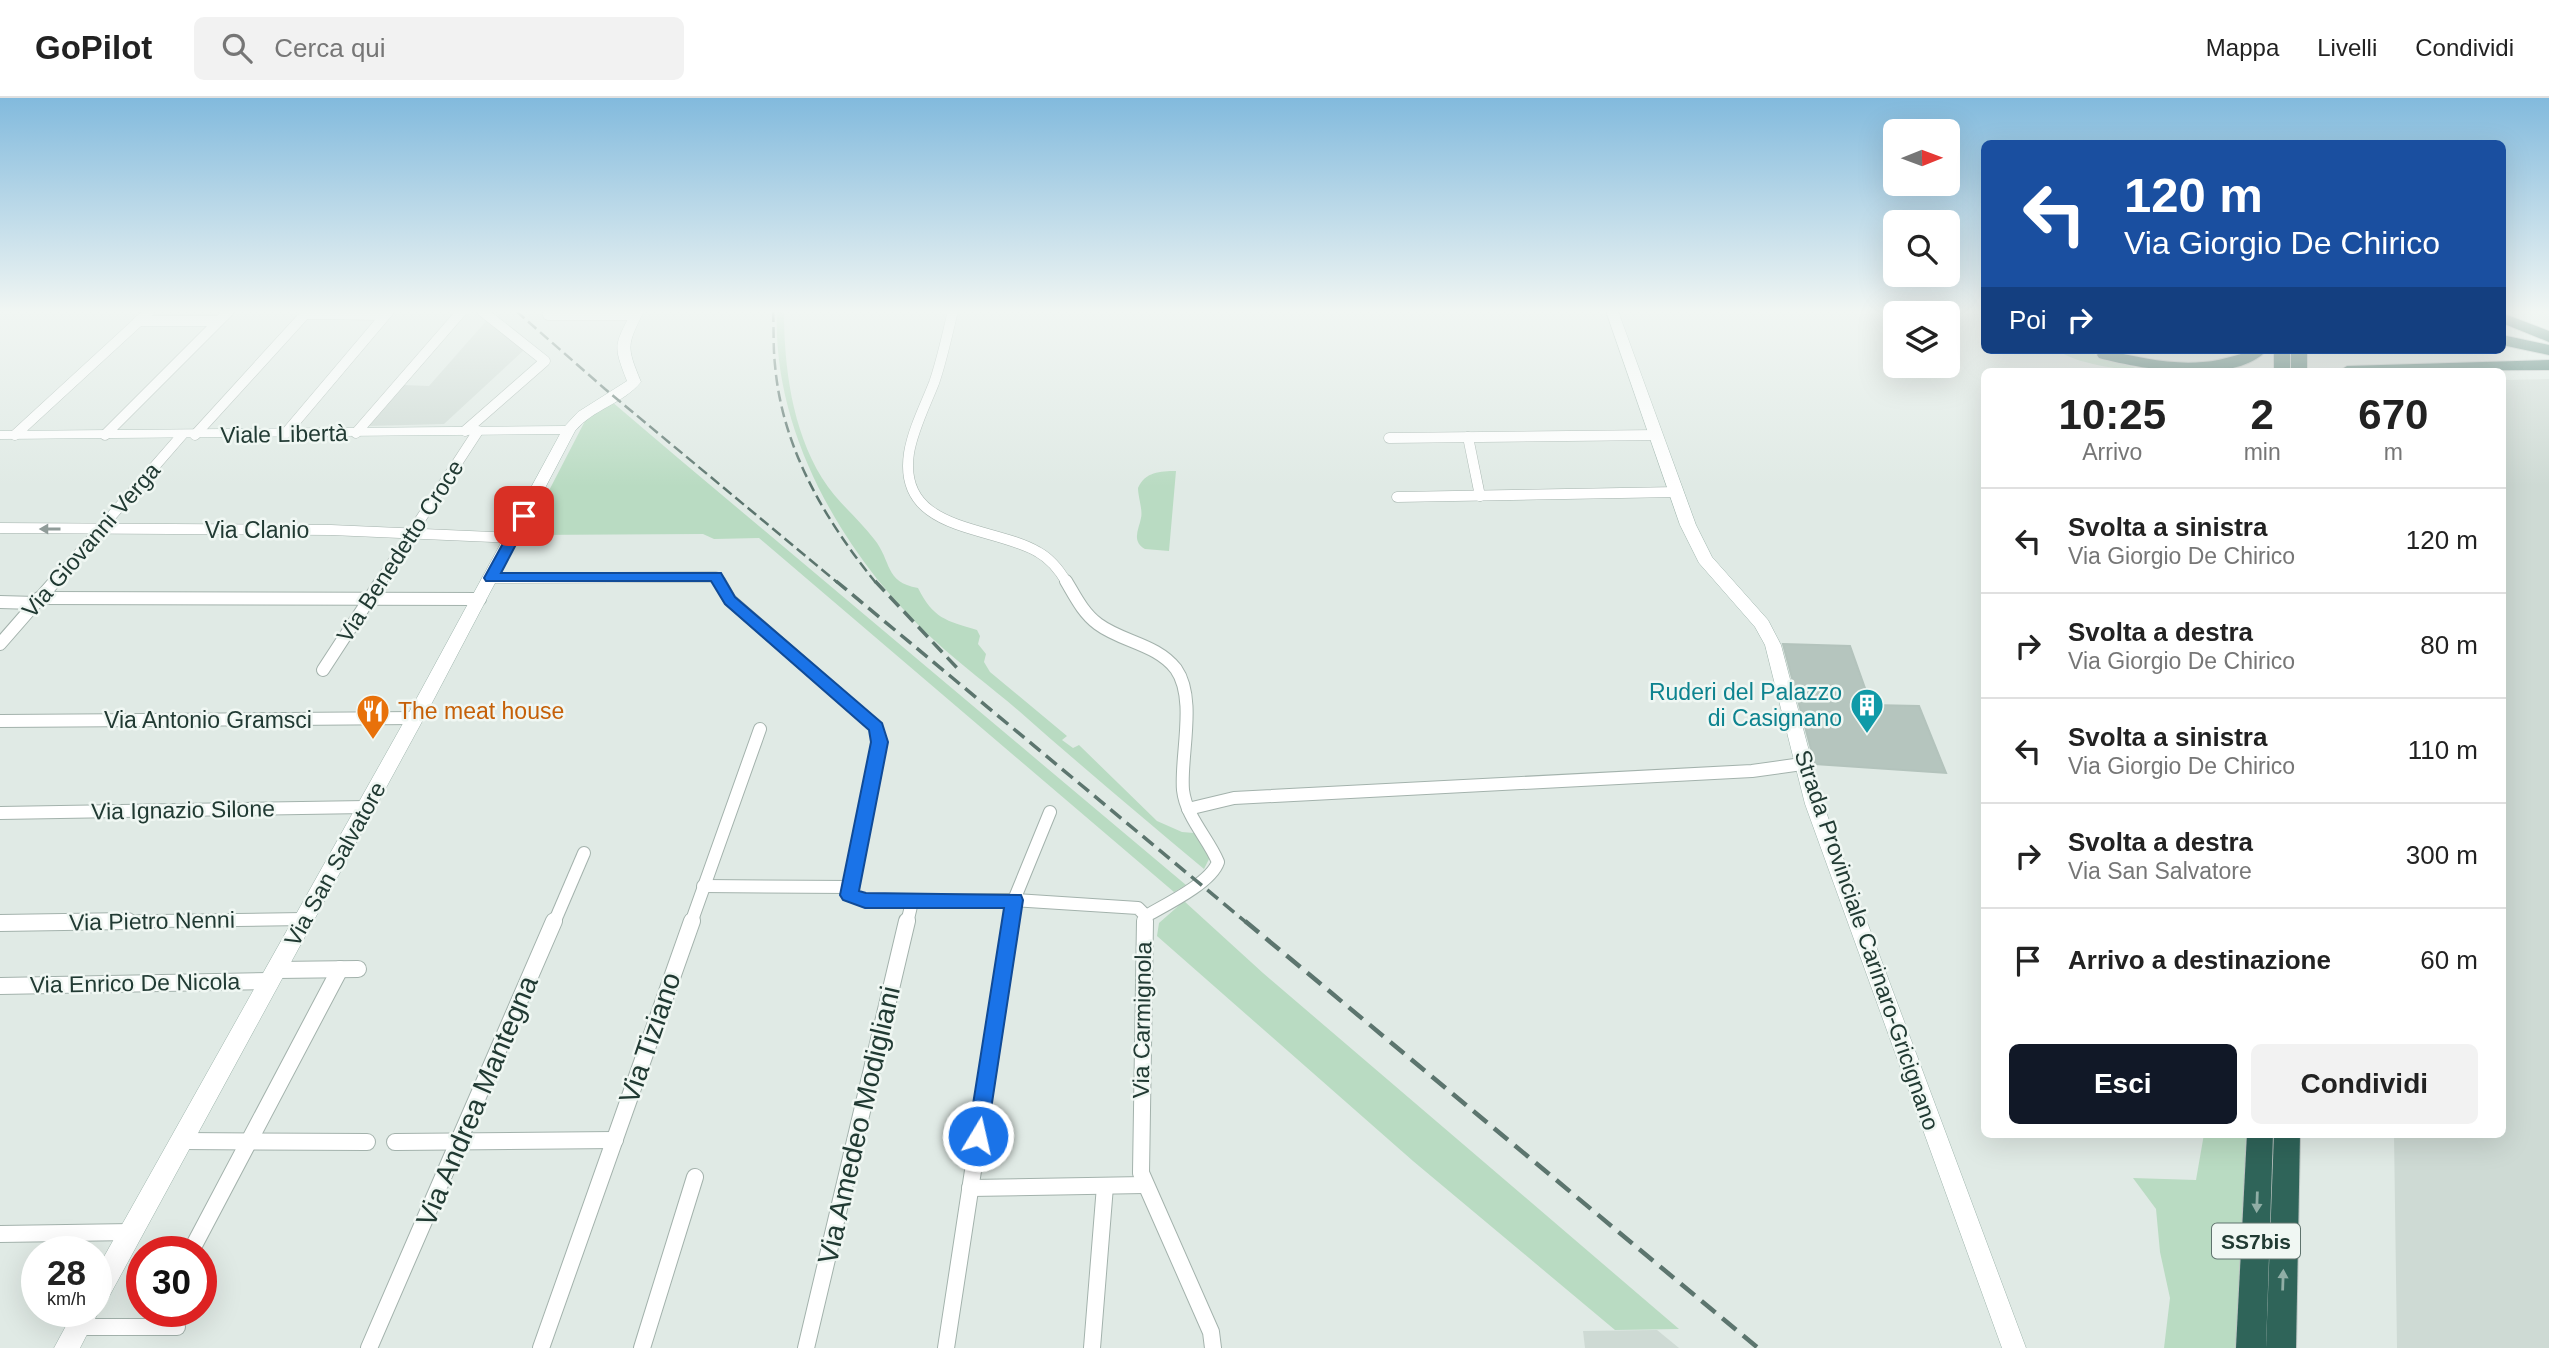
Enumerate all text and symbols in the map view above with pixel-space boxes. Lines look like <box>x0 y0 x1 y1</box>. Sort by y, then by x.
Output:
search box <box>194 17 684 80</box>
text: GoPilot <box>35 29 152 66</box>
icon: search <box>218 29 256 67</box>
text: Cerca qui <box>274 33 386 63</box>
text: Mappa <box>2206 34 2279 61</box>
text: Livelli <box>2317 34 2377 61</box>
text: Condividi <box>2415 34 2514 61</box>
north arrow <box>1883 119 1960 196</box>
map controls <box>1883 119 1960 378</box>
icon: left <box>2009 168 2100 259</box>
text: 120 m <box>2124 168 2263 222</box>
button: search <box>1883 210 1960 287</box>
text: Via Giorgio De Chirico <box>2124 225 2440 261</box>
button: layers <box>1883 301 1960 378</box>
icon: right <box>2061 301 2099 339</box>
text: Poi <box>2009 305 2047 335</box>
text: 10:25 <box>2059 391 2166 438</box>
text: 2 <box>2250 391 2274 438</box>
text: 670 <box>2358 391 2428 438</box>
street label: Viale Libertà <box>220 420 348 448</box>
text: Arrivo <box>2082 439 2142 465</box>
text: min <box>2244 439 2281 465</box>
text: m <box>2384 439 2403 465</box>
street label: Via Benedetto Croce <box>331 455 469 647</box>
street label: Via Giovanni Verga <box>17 457 165 623</box>
pin <box>494 486 554 546</box>
icon: arrive <box>505 497 543 535</box>
text: Svolta a sinistra <box>2068 512 2267 542</box>
street label: Via Clanio <box>205 517 309 543</box>
icon: left <box>2009 522 2047 560</box>
one-way arrow <box>38 523 60 535</box>
text: 120 m <box>2406 525 2478 555</box>
text: Via Giorgio De Chirico <box>2068 543 2295 569</box>
text: Svolta a destra <box>2068 617 2253 647</box>
icon: right <box>2009 627 2047 665</box>
text: 80 m <box>2420 630 2478 660</box>
text: Via Giorgio De Chirico <box>2068 648 2295 674</box>
place label: Ruderi del Palazzo di Casignano <box>1649 679 1842 731</box>
building icon: Ruderi del Palazzo di Casignano <box>1848 686 1886 735</box>
restaurant icon: The meat house <box>354 692 392 741</box>
place label: The meat house <box>398 698 564 724</box>
street label: Via Antonio Gramsci <box>104 707 312 733</box>
text: Svolta a sinistra <box>2068 722 2267 752</box>
icon: left <box>2009 732 2047 770</box>
text: 110 m <box>2408 735 2478 765</box>
street label: Strada Provinciale Carinaro-Gricignano <box>1790 747 1944 1133</box>
text: Via Giorgio De Chirico <box>2068 753 2295 779</box>
street label: Via San Salvatore <box>279 777 391 951</box>
street label: Via Ignazio Silone <box>91 795 275 825</box>
text: Svolta a destra <box>2068 827 2253 857</box>
icon: right <box>2009 837 2047 875</box>
text: 300 m <box>2406 840 2478 870</box>
text: Via San Salvatore <box>2068 858 2252 884</box>
street label: Via Pietro Nenni <box>69 907 235 935</box>
street label: Via Carmignola <box>1128 941 1156 1099</box>
icon: arrive <box>2009 942 2047 980</box>
text: Arrivo a destinazione <box>2068 945 2331 975</box>
text: 60 m <box>2420 945 2478 975</box>
street label: Via Enrico De Nicola <box>30 968 241 998</box>
street label: Via Tiziano <box>613 968 687 1108</box>
street label: Via Andrea Mantegna <box>410 971 544 1231</box>
street label: Via Amedeo Modigliani <box>812 983 906 1267</box>
button: Esci <box>2009 1044 2237 1124</box>
button: Condividi <box>2251 1044 2478 1124</box>
position arrow <box>941 1099 1015 1173</box>
one-way arrow <box>2252 1191 2263 1213</box>
road number: SS7bis <box>2212 1224 2300 1258</box>
speed limit sign: 30 <box>126 1236 217 1327</box>
text: 28 <box>47 1253 86 1292</box>
one-way arrow <box>2278 1269 2289 1291</box>
text: km/h <box>47 1289 86 1309</box>

